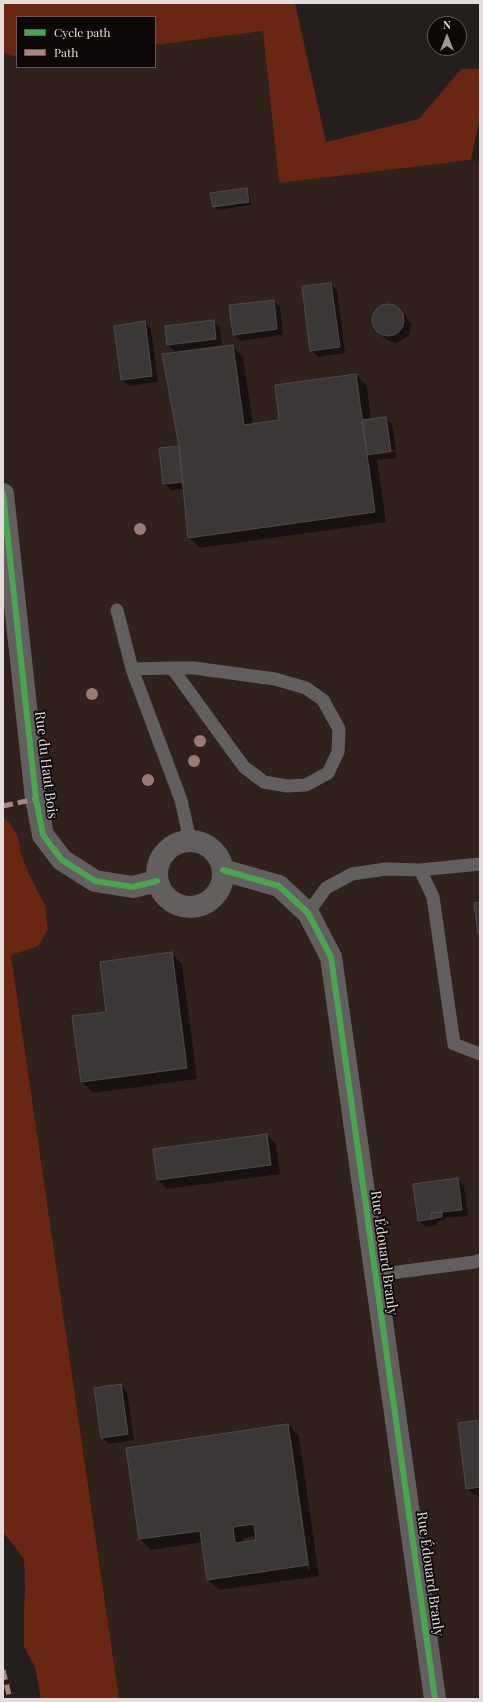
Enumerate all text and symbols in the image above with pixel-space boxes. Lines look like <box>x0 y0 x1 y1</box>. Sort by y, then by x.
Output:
legend <box>16 16 156 68</box>
north arrow <box>427 16 467 56</box>
text: N <box>443 17 451 32</box>
text: Cycle path <box>54 24 111 40</box>
text: Path <box>54 44 78 60</box>
street label: Rue du Haut Bois <box>31 710 61 820</box>
street label: Rue Édouard Branly <box>367 1189 401 1317</box>
street label: Rue Édouard Branly <box>413 1510 447 1638</box>

